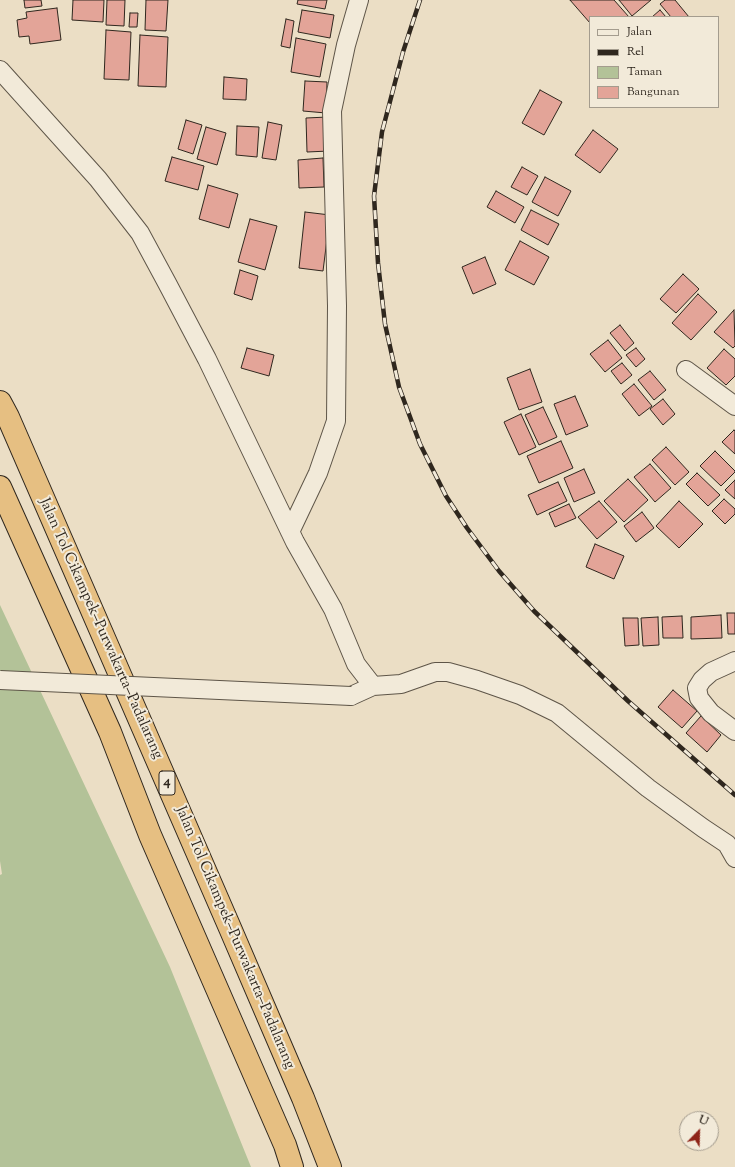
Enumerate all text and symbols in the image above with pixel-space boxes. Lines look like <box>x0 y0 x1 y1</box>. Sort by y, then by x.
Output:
legend <box>589 16 719 108</box>
text: Jalan <box>627 23 652 41</box>
text: Rel <box>627 43 644 61</box>
text: Taman <box>627 63 662 81</box>
text: Bangunan <box>627 83 680 101</box>
street label: Jalan Tol Cikampek–Purwakarta–Padalarang <box>34 496 166 762</box>
road number: 4 <box>159 771 175 795</box>
street label: Jalan Tol Cikampek–Purwakarta–Padalarang <box>170 804 298 1072</box>
north arrow <box>679 1111 719 1151</box>
text: U <box>696 1112 711 1130</box>

